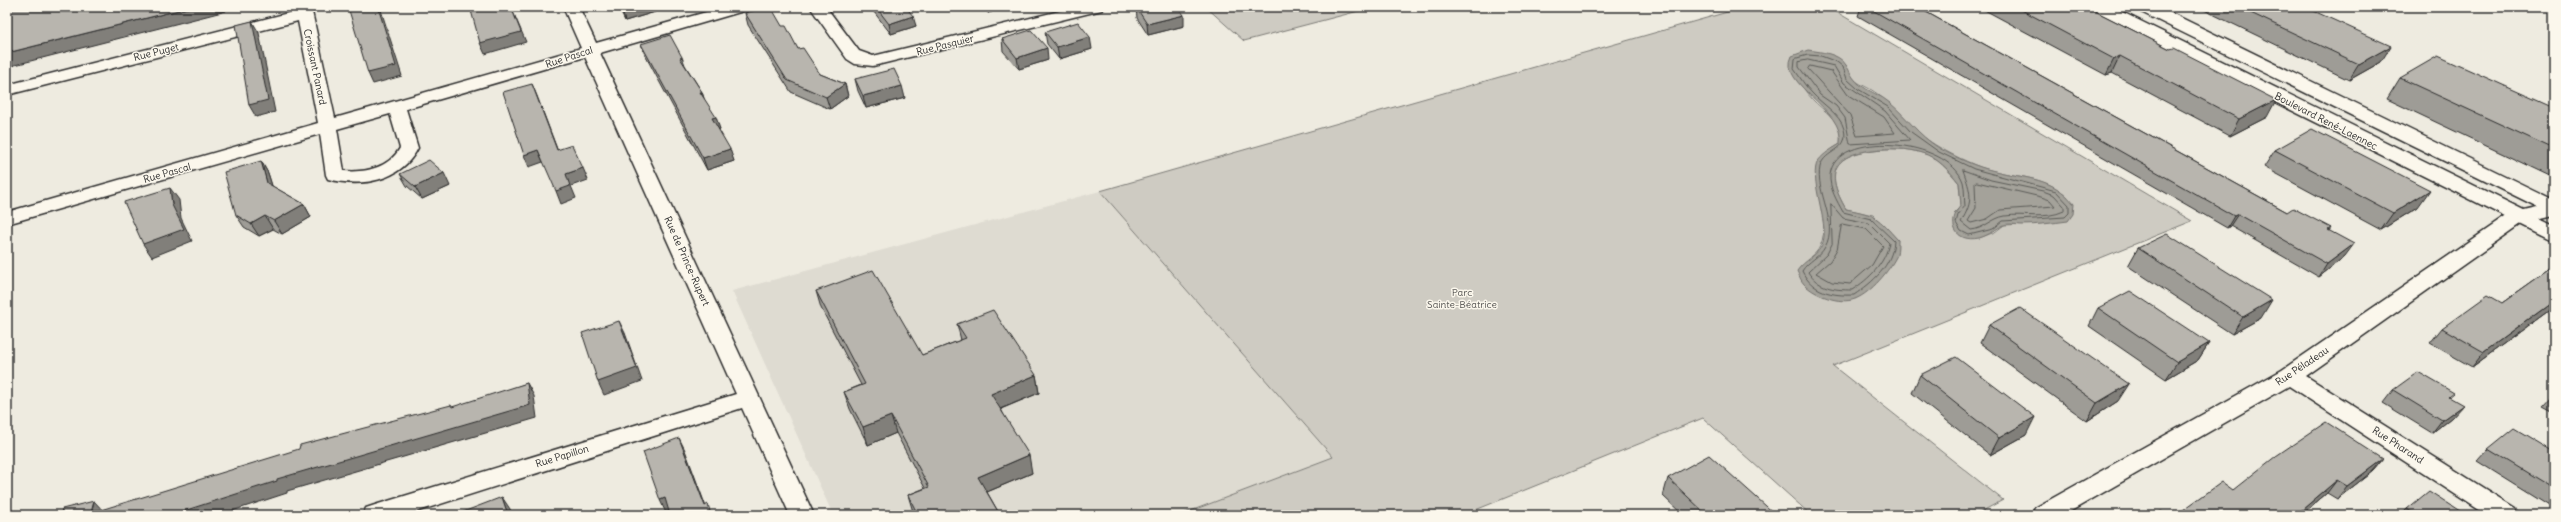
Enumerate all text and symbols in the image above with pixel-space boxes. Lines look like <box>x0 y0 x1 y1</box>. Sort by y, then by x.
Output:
street label: Croissant Panard <box>301 28 329 106</box>
street label: Rue Pasquier <box>915 32 975 58</box>
street label: Rue Puget <box>132 40 181 64</box>
street label: Rue Pascal <box>544 43 594 71</box>
street label: Boulevard René-Laennec <box>2272 89 2380 153</box>
street label: Rue Pascal <box>142 160 192 186</box>
street label: Rue de Prince-Rupert <box>661 214 713 308</box>
park label: Parc Sainte-Béatrice <box>1427 286 1497 311</box>
street label: Rue Péladeau <box>2273 343 2331 389</box>
street label: Rue Pharand <box>2370 424 2426 467</box>
street label: Rue Papillon <box>534 442 590 470</box>

